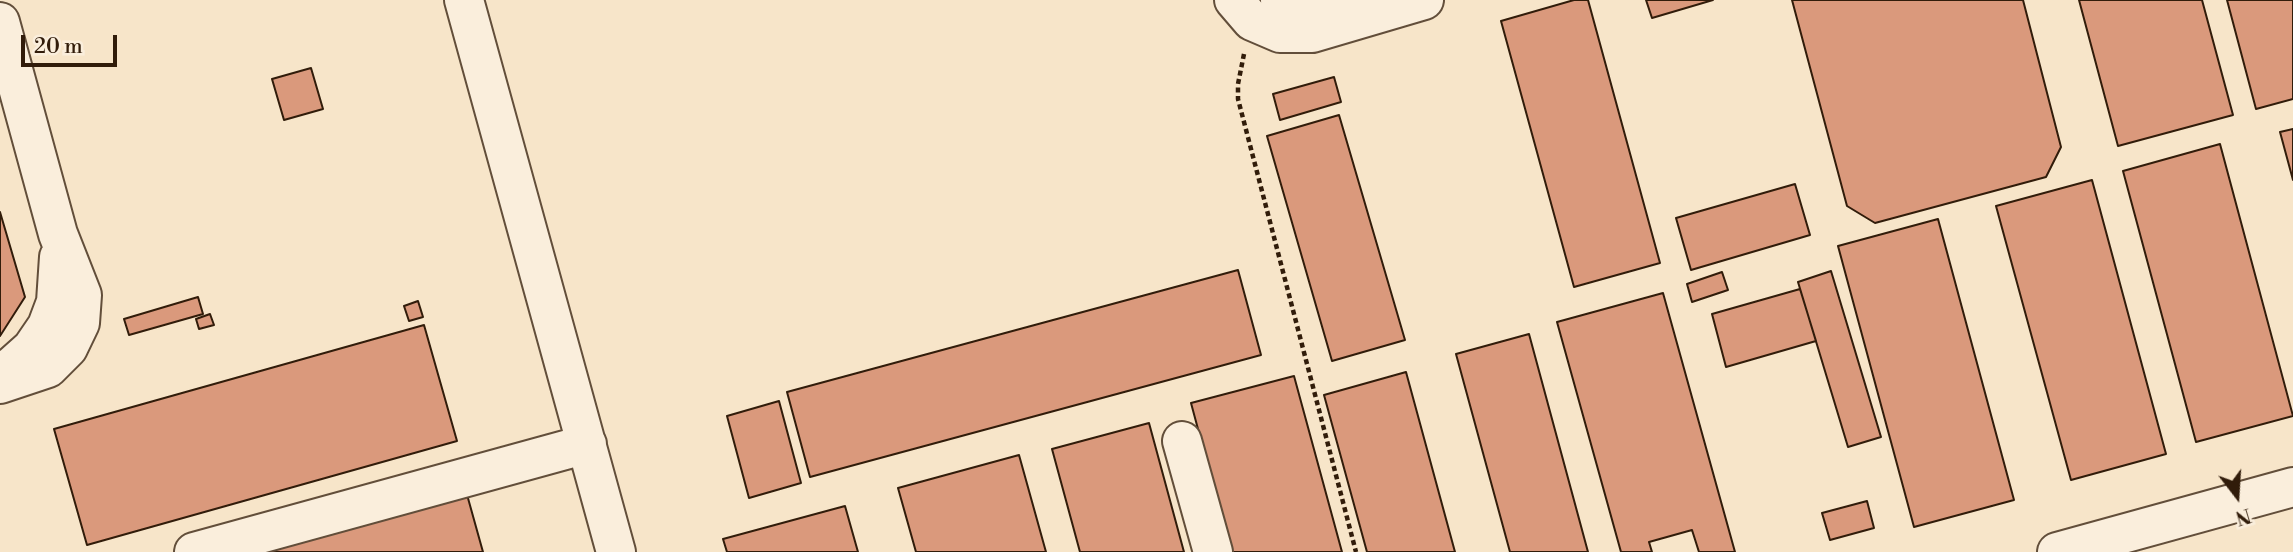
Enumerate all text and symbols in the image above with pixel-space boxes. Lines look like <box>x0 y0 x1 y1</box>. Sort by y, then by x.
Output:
scale bar <box>24 21 121 65</box>
text: 20 m <box>34 34 83 60</box>
north arrow <box>2202 461 2272 531</box>
text: N <box>2232 502 2254 530</box>

